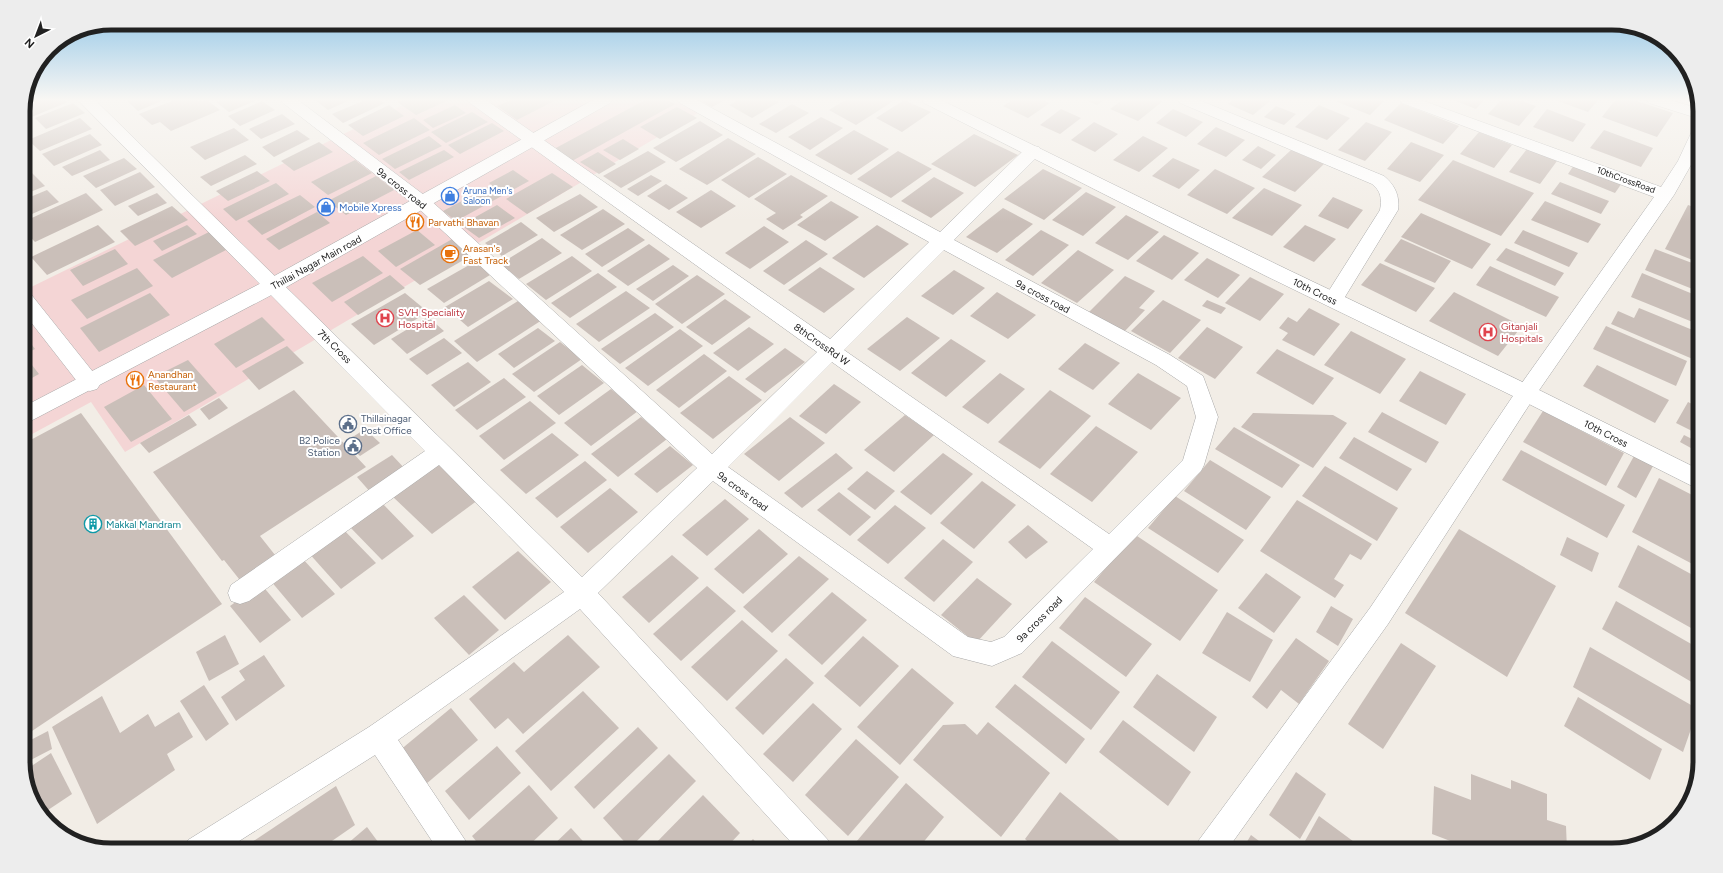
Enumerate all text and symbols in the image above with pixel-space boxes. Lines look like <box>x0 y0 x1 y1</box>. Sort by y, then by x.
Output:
north arrow <box>16 16 56 56</box>
text: N <box>22 35 37 51</box>
street label: 10thCrossRoad <box>1595 164 1657 195</box>
street label: 9a cross road <box>374 165 429 212</box>
place label: Aruna Men's Saloon <box>463 185 513 206</box>
shop icon: Aruna Men's Saloon <box>440 186 460 206</box>
shop icon: Mobile Xpress <box>316 197 336 217</box>
place label: Mobile Xpress <box>339 201 402 214</box>
restaurant icon: Parvathi Bhavan <box>405 212 425 232</box>
place label: Parvathi Bhavan <box>428 216 499 229</box>
street label: Thillai Nagar Main road <box>269 232 364 293</box>
place label: Arasan's Fast Track <box>463 242 508 267</box>
cafe icon: Arasan's Fast Track <box>440 244 460 264</box>
street label: 10th Cross <box>1290 275 1340 308</box>
street label: 9a cross road <box>1013 277 1072 316</box>
place label: SVH Speciality Hospital <box>398 306 466 331</box>
hospital icon: SVH Speciality Hospital <box>375 308 395 328</box>
street label: 8thCrossRd W <box>791 320 853 369</box>
place label: Gitanjali Hospitals <box>1501 320 1543 345</box>
hospital icon: Gitanjali Hospitals <box>1478 322 1498 342</box>
street label: 7th Cross <box>315 327 355 366</box>
place label: Anandhan Restaurant <box>148 368 197 393</box>
restaurant icon: Anandhan Restaurant <box>125 370 145 390</box>
place label: Thillainagar Post Office <box>361 412 412 437</box>
public building icon: Thillainagar Post Office <box>338 414 358 434</box>
street label: 10th Cross <box>1581 417 1630 450</box>
place label: B2 Police Station <box>299 434 341 459</box>
public building icon: B2 Police Station <box>343 436 363 456</box>
street label: 9a cross road <box>715 469 771 514</box>
building icon: Makkal Mandram <box>83 514 103 534</box>
place label: Makkal Mandram <box>106 518 181 531</box>
street label: 9a cross road <box>1014 594 1065 645</box>

